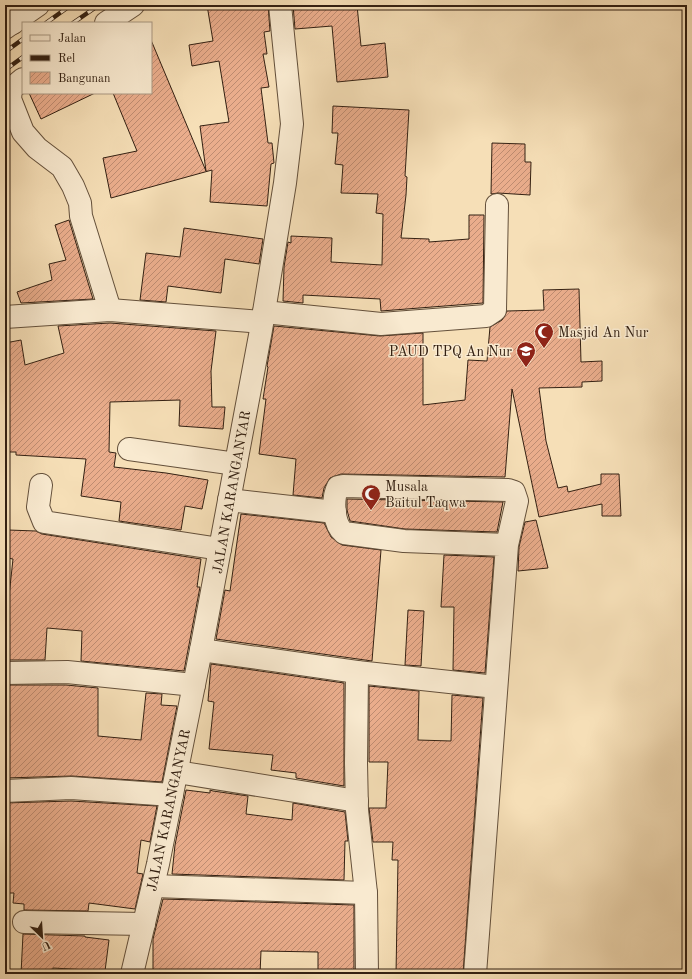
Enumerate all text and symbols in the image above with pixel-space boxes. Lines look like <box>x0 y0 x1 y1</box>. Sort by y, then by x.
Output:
legend <box>22 22 152 94</box>
text: Jalan <box>58 33 87 45</box>
text: Rel <box>58 53 75 65</box>
text: Bangunan <box>58 73 111 85</box>
mosque icon: Masjid An Nur <box>533 321 555 349</box>
place label: Masjid An Nur <box>558 326 649 340</box>
school or university icon: PAUD TPQ An Nur <box>515 340 537 368</box>
place label: PAUD TPQ An Nur <box>389 345 512 359</box>
street label: JALAN KARANGANYAR <box>211 410 253 575</box>
place label: Musala Baitul Taqwa <box>385 480 466 510</box>
mosque icon: Musala Baitul Taqwa <box>360 483 382 511</box>
street label: JALAN KARANGANYAR <box>145 728 193 893</box>
north arrow <box>22 917 62 957</box>
text: U <box>39 938 52 952</box>

